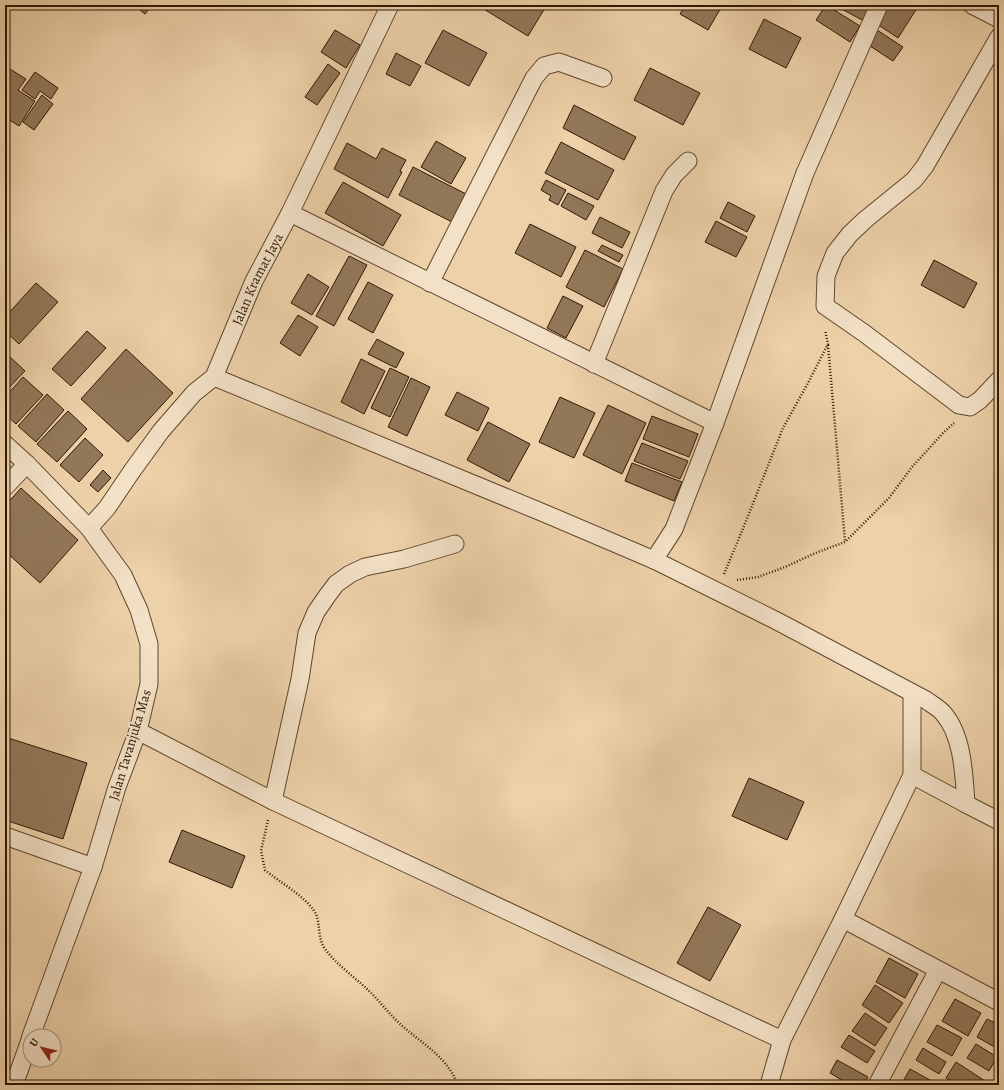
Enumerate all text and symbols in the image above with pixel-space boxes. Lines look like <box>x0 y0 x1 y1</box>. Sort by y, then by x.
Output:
street label: Jalan Kramat Jaya <box>227 229 288 328</box>
street label: Jalan Tavanjuka Mas <box>104 687 156 803</box>
north arrow <box>22 1028 62 1068</box>
text: U <box>26 1035 43 1050</box>

